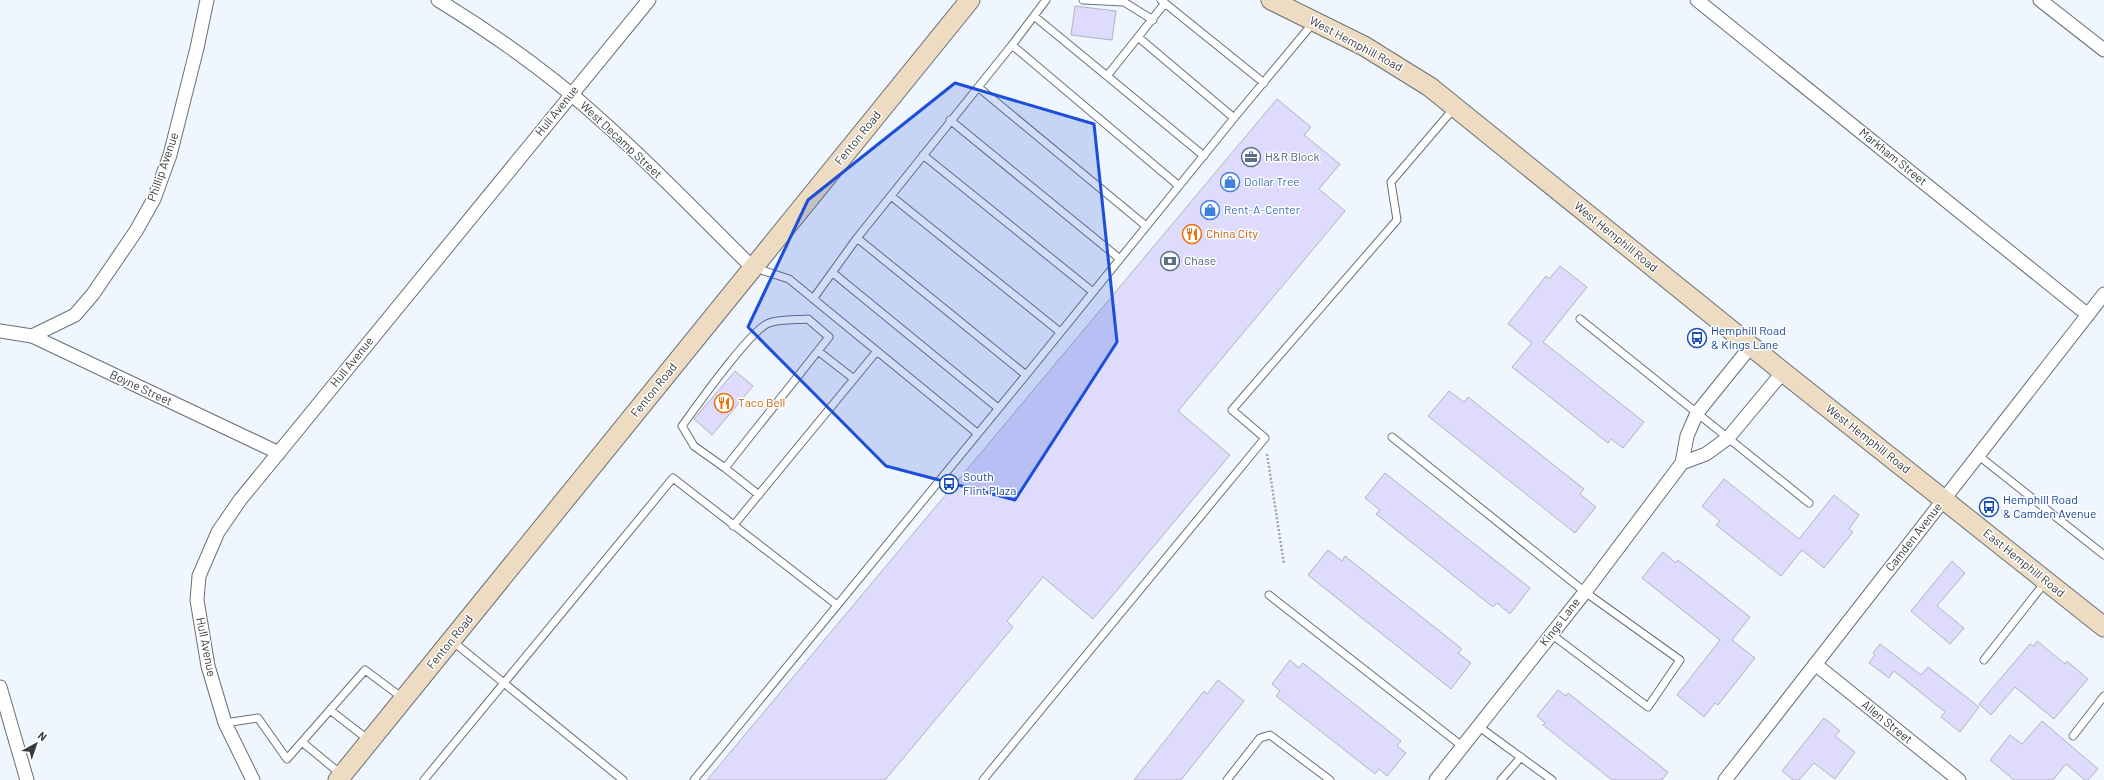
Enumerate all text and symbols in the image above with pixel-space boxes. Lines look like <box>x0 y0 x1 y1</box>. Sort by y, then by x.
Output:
street label: West Hemphill Road <box>1307 13 1405 74</box>
street label: Hull Avenue <box>532 83 581 138</box>
street label: West Decamp Street <box>578 98 665 181</box>
street label: Fenton Road <box>831 108 883 167</box>
street label: Markham Street <box>1857 125 1930 188</box>
street label: Phillip Avenue <box>144 130 180 203</box>
office icon: H&R Block <box>1240 146 1262 168</box>
place label: H&R Block <box>1265 149 1320 163</box>
shop icon: Dollar Tree <box>1219 171 1241 193</box>
place label: Dollar Tree <box>1244 174 1300 188</box>
street label: West Hemphill Road <box>1572 198 1661 274</box>
shop icon: Rent-A-Center <box>1199 199 1221 221</box>
place label: Rent-A-Center <box>1224 202 1301 216</box>
restaurant icon: China City <box>1181 223 1203 245</box>
place label: China City <box>1206 226 1259 240</box>
bank icon: Chase <box>1159 250 1181 272</box>
place label: Chase <box>1184 253 1216 267</box>
place label: Hemphill Road & Kings Lane <box>1711 323 1786 351</box>
bus stop icon: Hemphill Road & Kings Lane <box>1686 327 1708 349</box>
street label: Hull Avenue <box>327 334 376 389</box>
street label: Fenton Road <box>627 360 679 419</box>
street label: Boyne Street <box>108 367 175 408</box>
restaurant icon: Taco Bell <box>713 392 735 414</box>
place label: Taco Bell <box>738 395 785 409</box>
street label: West Hemphill Road <box>1824 401 1914 476</box>
place label: South Flint Plaza <box>963 469 1016 497</box>
bus stop icon: South Flint Plaza <box>938 473 960 495</box>
place label: Hemphill Road & Camden Avenue <box>2003 492 2096 520</box>
bus stop icon: Hemphill Road & Camden Avenue <box>1978 496 2000 518</box>
street label: Camden Avenue <box>1882 499 1944 573</box>
street label: East Hemphill Road <box>1981 525 2068 599</box>
street label: Kings Lane <box>1536 595 1582 648</box>
street label: Fenton Road <box>423 612 475 671</box>
street label: Hull Avenue <box>194 616 220 678</box>
street label: Allen Street <box>1860 697 1916 746</box>
north arrow <box>16 724 56 764</box>
text: N <box>36 729 50 743</box>

